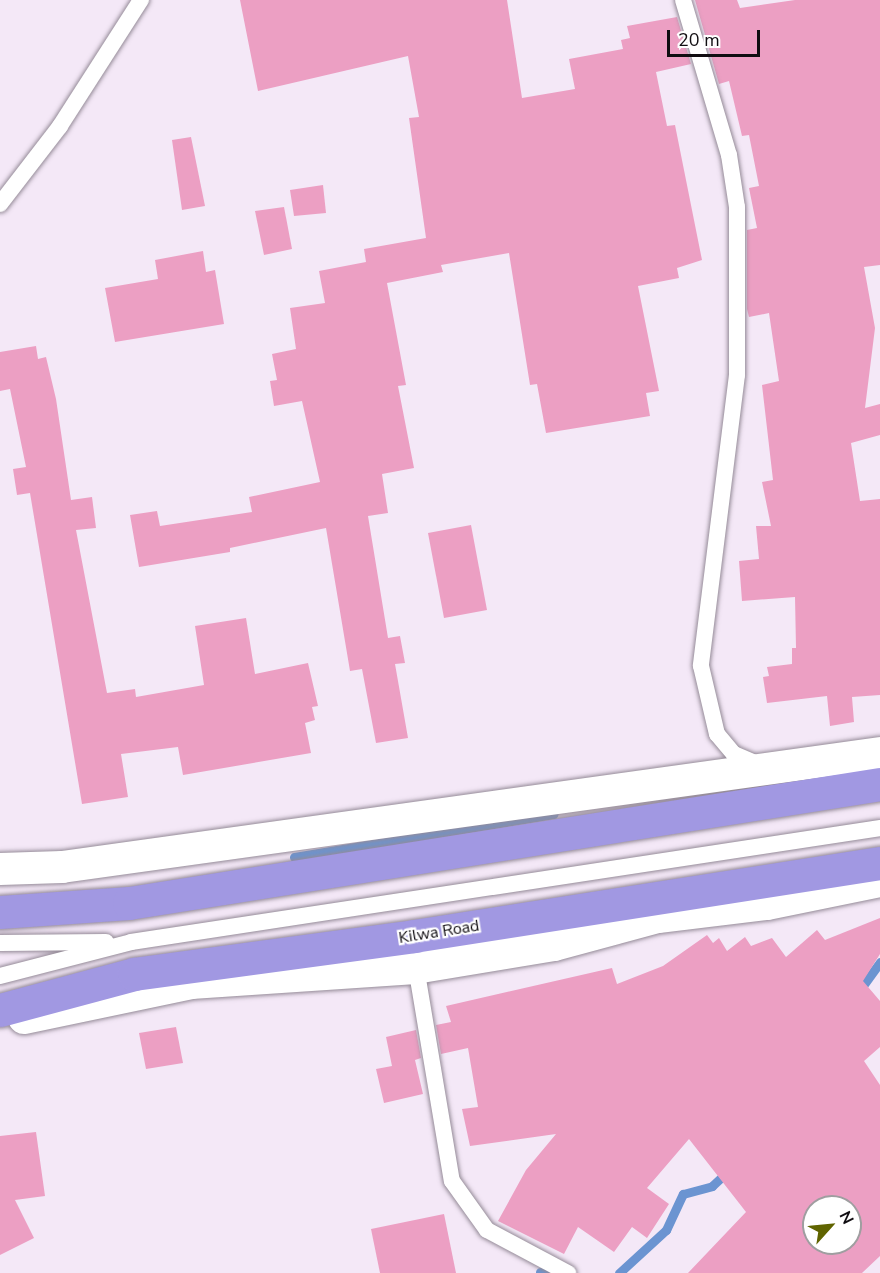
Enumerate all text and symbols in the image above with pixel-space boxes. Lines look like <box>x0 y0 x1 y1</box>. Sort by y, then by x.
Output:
scale bar <box>670 18 763 56</box>
text: 20 m <box>678 28 720 52</box>
street label: Kilwa Road <box>397 916 481 948</box>
north arrow <box>802 1195 862 1255</box>
text: N <box>834 1207 859 1228</box>

